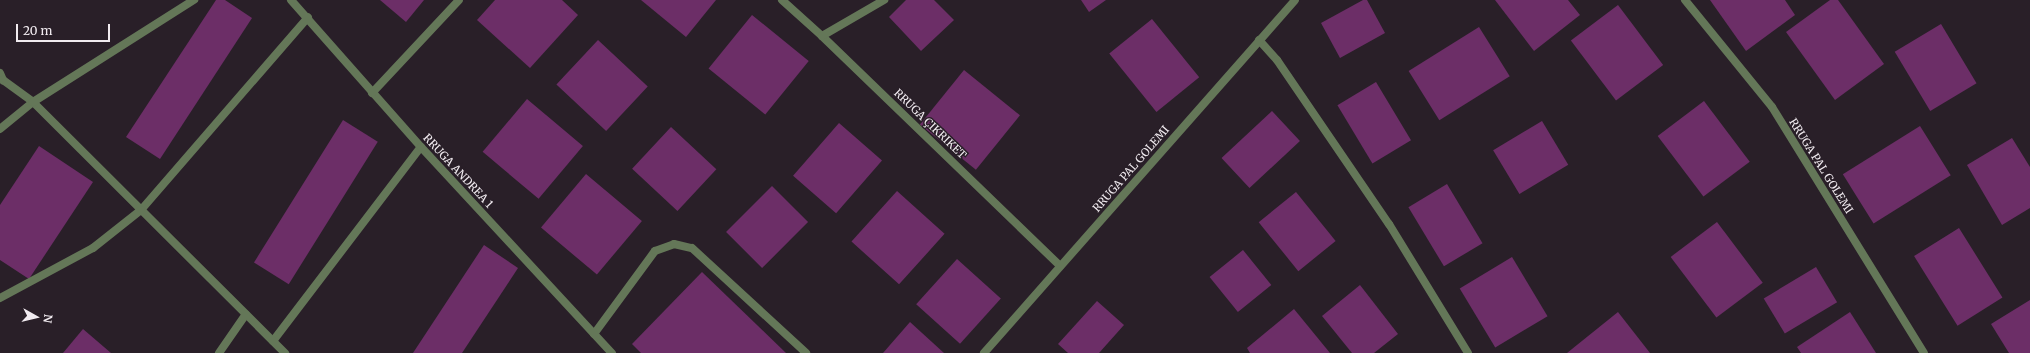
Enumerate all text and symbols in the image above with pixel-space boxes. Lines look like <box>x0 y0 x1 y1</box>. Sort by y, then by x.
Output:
scale bar <box>18 16 112 42</box>
text: 20 m <box>23 23 52 38</box>
street label: RRUGA ÇIKRIKET <box>891 86 969 162</box>
street label: RRUGA PAL GOLEMI <box>1786 116 1856 216</box>
street label: RRUGA PAL GOLEMI <box>1090 123 1172 215</box>
street label: RRUGA ANDREA 1 <box>420 131 496 211</box>
north arrow <box>16 297 56 337</box>
text: N <box>40 313 55 324</box>

